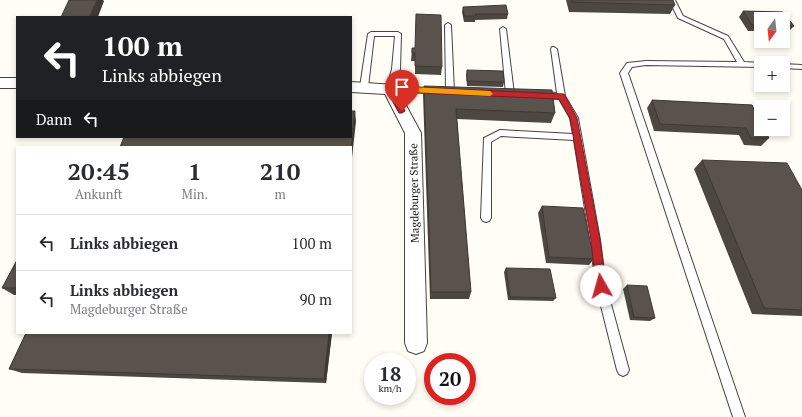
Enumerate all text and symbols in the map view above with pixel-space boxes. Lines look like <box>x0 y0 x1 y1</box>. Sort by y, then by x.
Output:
north arrow <box>754 12 790 48</box>
map controls <box>754 12 790 136</box>
text: 100 m <box>102 27 183 64</box>
icon: left <box>36 32 88 84</box>
button: + <box>754 56 790 92</box>
text: Links abbiegen <box>102 63 222 87</box>
pin <box>385 70 419 111</box>
icon: arrive <box>391 76 413 98</box>
button: − <box>754 100 790 136</box>
icon: left <box>80 108 102 130</box>
text: Dann <box>36 109 72 129</box>
street label: Magdeburger Straße <box>406 143 422 243</box>
text: 20:45 <box>68 155 130 187</box>
text: 1 <box>188 155 202 187</box>
text: 210 <box>260 155 300 187</box>
text: Ankunft <box>75 185 123 203</box>
text: Min. <box>182 185 208 203</box>
text: m <box>274 185 286 203</box>
icon: left <box>36 232 58 254</box>
text: Links abbiegen <box>70 233 178 253</box>
text: 100 m <box>291 233 332 253</box>
position arrow <box>580 265 622 307</box>
text: Links abbiegen <box>70 280 178 300</box>
icon: left <box>36 288 58 310</box>
text: 90 m <box>299 289 332 309</box>
text: Magdeburger Straße <box>70 300 188 318</box>
speed limit sign: 20 <box>424 353 476 405</box>
text: 18 <box>379 360 401 387</box>
text: km/h <box>378 382 402 395</box>

